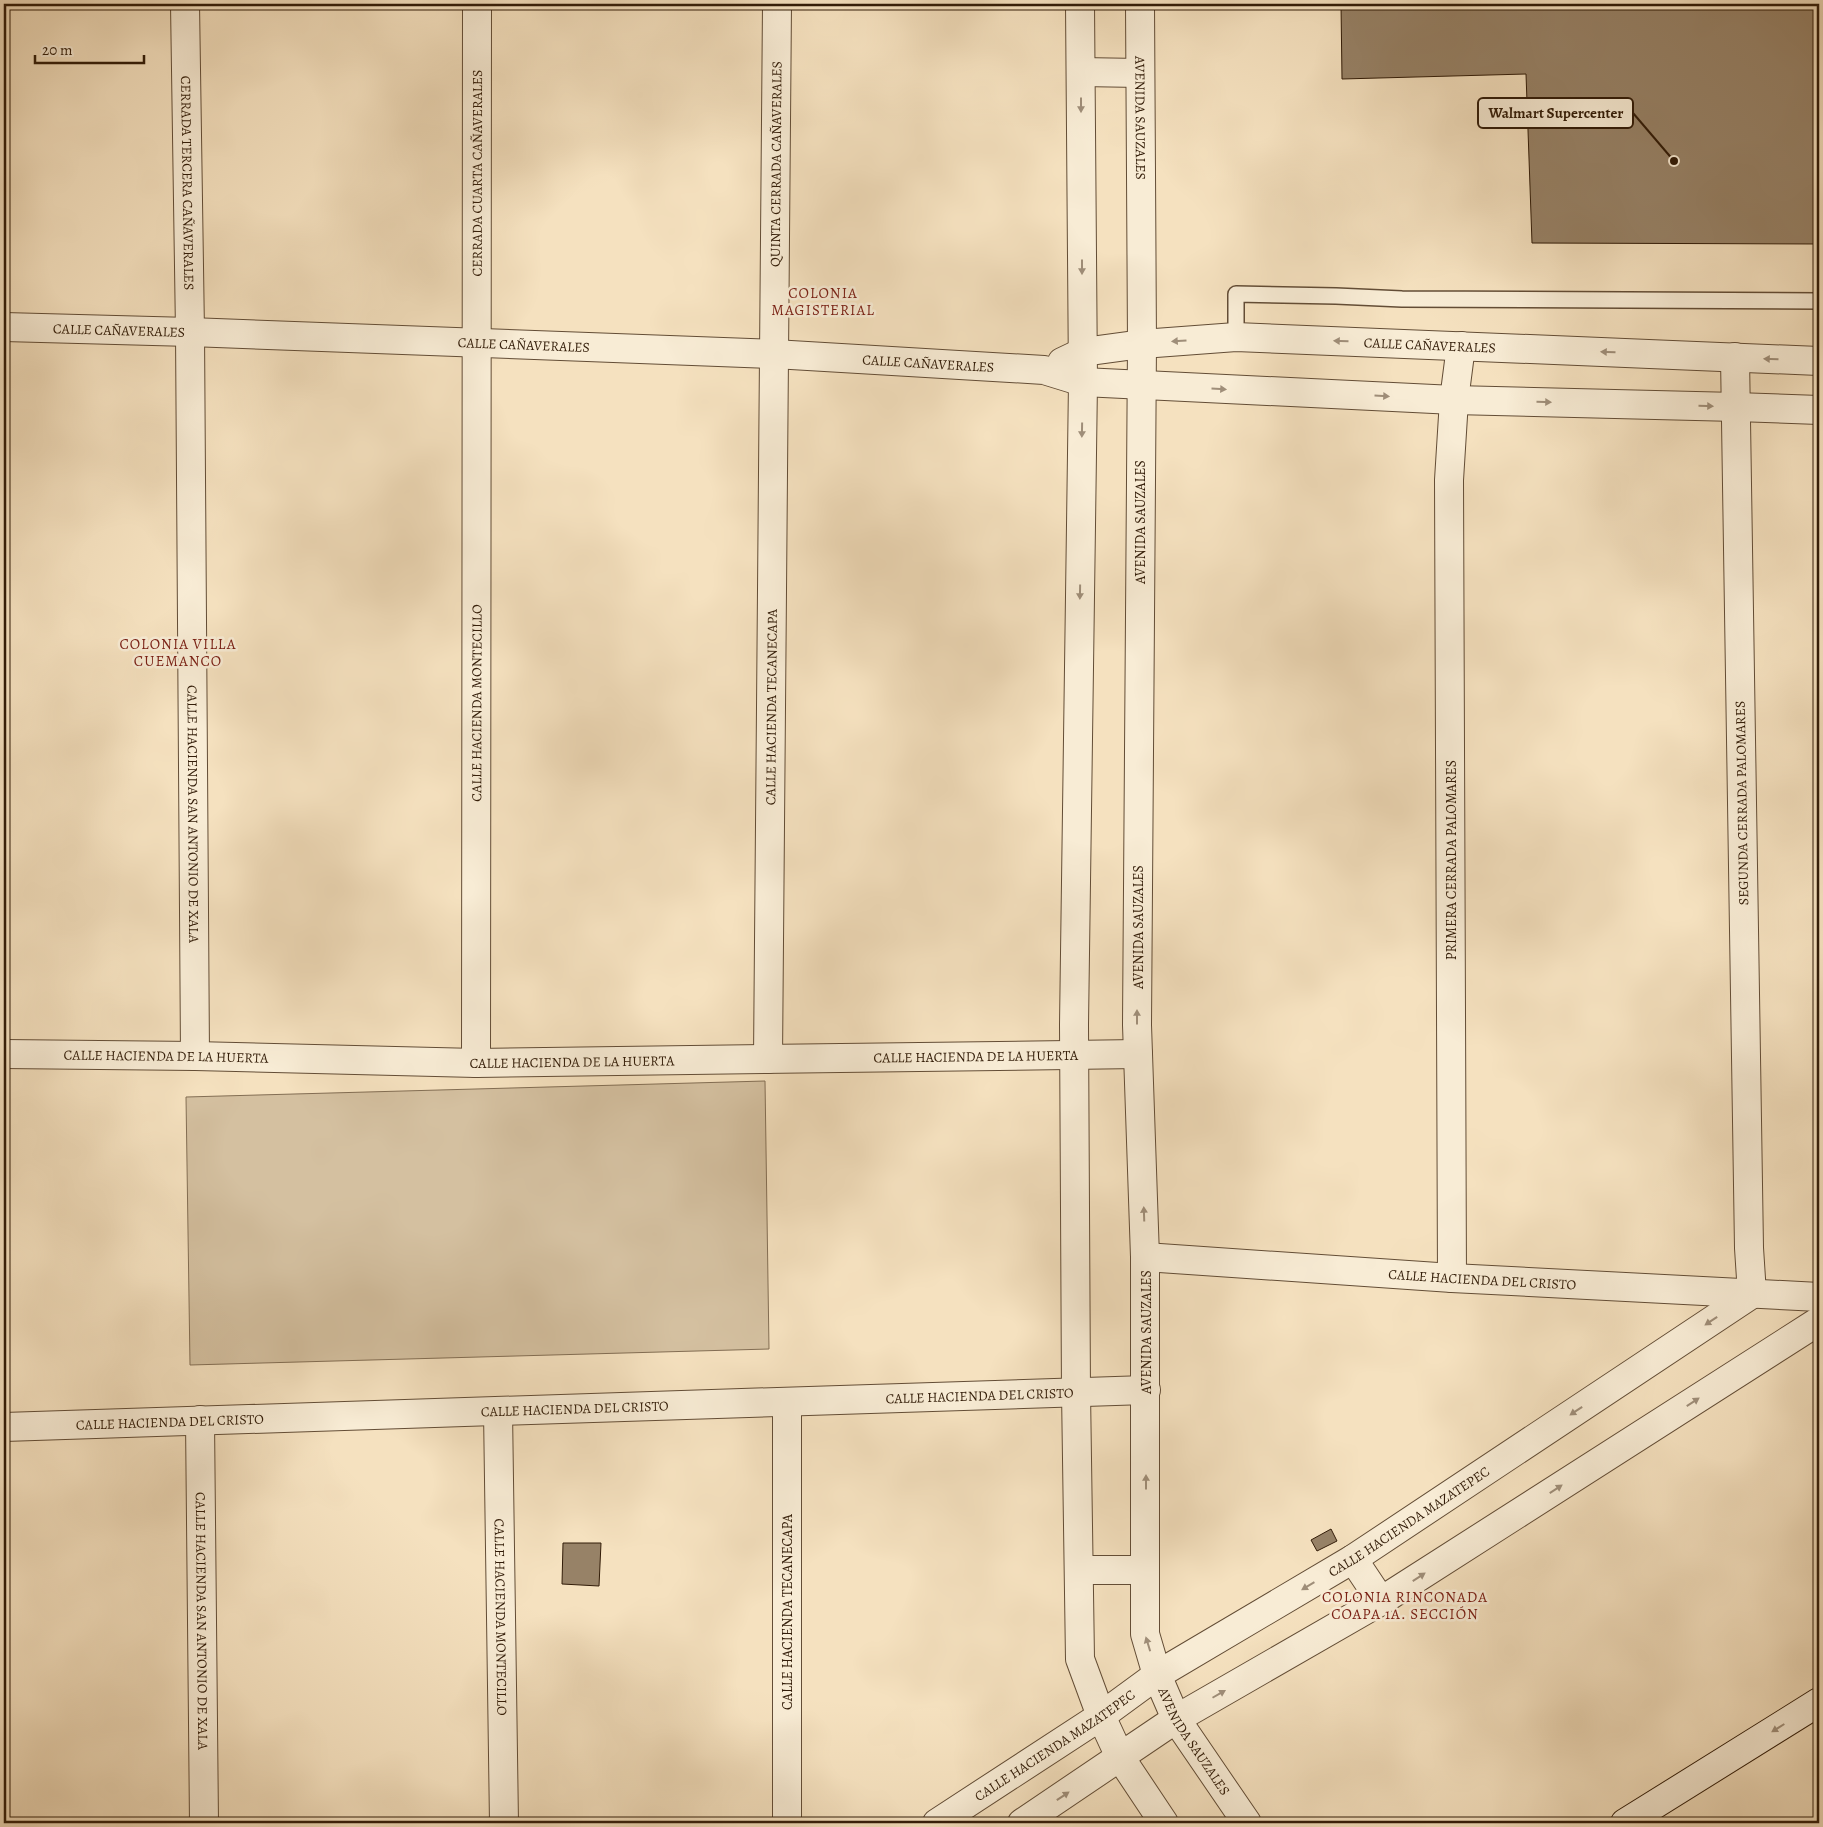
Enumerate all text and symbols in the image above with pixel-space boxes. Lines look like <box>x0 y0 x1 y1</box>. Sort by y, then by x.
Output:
scale bar <box>35 32 144 64</box>
text: 20 m <box>42 40 73 60</box>
street label: AVENIDA SAUZALES <box>1131 55 1151 180</box>
street label: QUINTA CERRADA CAÑAVERALES <box>765 61 786 267</box>
street label: CERRADA CUARTA CAÑAVERALES <box>467 70 486 276</box>
street label: CERRADA TERCERA CAÑAVERALES <box>177 76 199 290</box>
one-way arrow <box>1077 97 1085 113</box>
callout: Walmart Supercenter <box>1478 98 1633 128</box>
text: Walmart Supercenter <box>1487 103 1624 123</box>
one-way arrow <box>1078 260 1086 276</box>
district label: COLONIA MAGISTERIAL <box>771 283 875 320</box>
street label: CALLE CAÑAVERALES <box>53 319 185 341</box>
street label: CALLE CAÑAVERALES <box>457 333 590 357</box>
street label: CALLE CAÑAVERALES <box>1363 333 1496 357</box>
one-way arrow <box>1333 337 1349 345</box>
one-way arrow <box>1170 338 1186 346</box>
one-way arrow <box>1600 348 1616 356</box>
street label: CALLE CAÑAVERALES <box>862 350 995 377</box>
one-way arrow <box>1762 354 1778 362</box>
one-way arrow <box>1211 385 1227 393</box>
one-way arrow <box>1374 393 1390 401</box>
one-way arrow <box>1536 398 1552 406</box>
one-way arrow <box>1699 402 1715 410</box>
one-way arrow <box>1078 422 1086 438</box>
street label: AVENIDA SAUZALES <box>1131 460 1150 585</box>
one-way arrow <box>1076 585 1084 601</box>
street label: CALLE HACIENDA MONTECILLO <box>467 604 486 802</box>
street label: CALLE HACIENDA TECANECAPA <box>761 608 781 805</box>
district label: COLONIA VILLA CUEMANCO <box>120 634 236 671</box>
street label: CALLE HACIENDA SAN ANTONIO DE XALA <box>183 685 204 944</box>
street label: SEGUNDA CERRADA PALOMARES <box>1731 701 1753 905</box>
street label: PRIMERA CERRADA PALOMARES <box>1442 760 1461 960</box>
street label: AVENIDA SAUZALES <box>1129 865 1148 990</box>
one-way arrow <box>1133 1009 1141 1025</box>
street label: CALLE HACIENDA DE LA HUERTA <box>64 1045 269 1067</box>
street label: CALLE HACIENDA DE LA HUERTA <box>873 1045 1079 1067</box>
street label: CALLE HACIENDA DE LA HUERTA <box>469 1051 675 1073</box>
one-way arrow <box>1139 1206 1147 1222</box>
street label: CALLE HACIENDA DEL CRISTO <box>1388 1264 1577 1294</box>
street label: AVENIDA SAUZALES <box>1137 1270 1156 1395</box>
one-way arrow <box>1705 1316 1718 1326</box>
street label: CALLE HACIENDA DEL CRISTO <box>885 1383 1074 1408</box>
street label: CALLE HACIENDA DEL CRISTO <box>480 1396 669 1421</box>
one-way arrow <box>1686 1397 1700 1407</box>
one-way arrow <box>1569 1406 1583 1416</box>
street label: CALLE HACIENDA DEL CRISTO <box>76 1409 264 1434</box>
street label: CALLE HACIENDA MAZATEPEC <box>1325 1461 1493 1581</box>
one-way arrow <box>1142 1473 1150 1489</box>
one-way arrow <box>1550 1485 1563 1494</box>
street label: CALLE HACIENDA SAN ANTONIO DE XALA <box>191 1492 213 1751</box>
street label: CALLE HACIENDA TECANECAPA <box>778 1513 797 1710</box>
street label: CALLE HACIENDA MONTECILLO <box>490 1518 512 1716</box>
one-way arrow <box>1413 1572 1426 1582</box>
one-way arrow <box>1302 1581 1315 1590</box>
district label: COLONIA RINCONADA COAPA 1A. SECCIÓN <box>1322 1587 1488 1624</box>
one-way arrow <box>1143 1636 1151 1651</box>
street label: AVENIDA SAUZALES <box>1153 1683 1235 1799</box>
street label: CALLE HACIENDA MAZATEPEC <box>971 1685 1139 1806</box>
one-way arrow <box>1212 1690 1225 1699</box>
one-way arrow <box>1771 1723 1784 1733</box>
one-way arrow <box>1056 1791 1070 1801</box>

